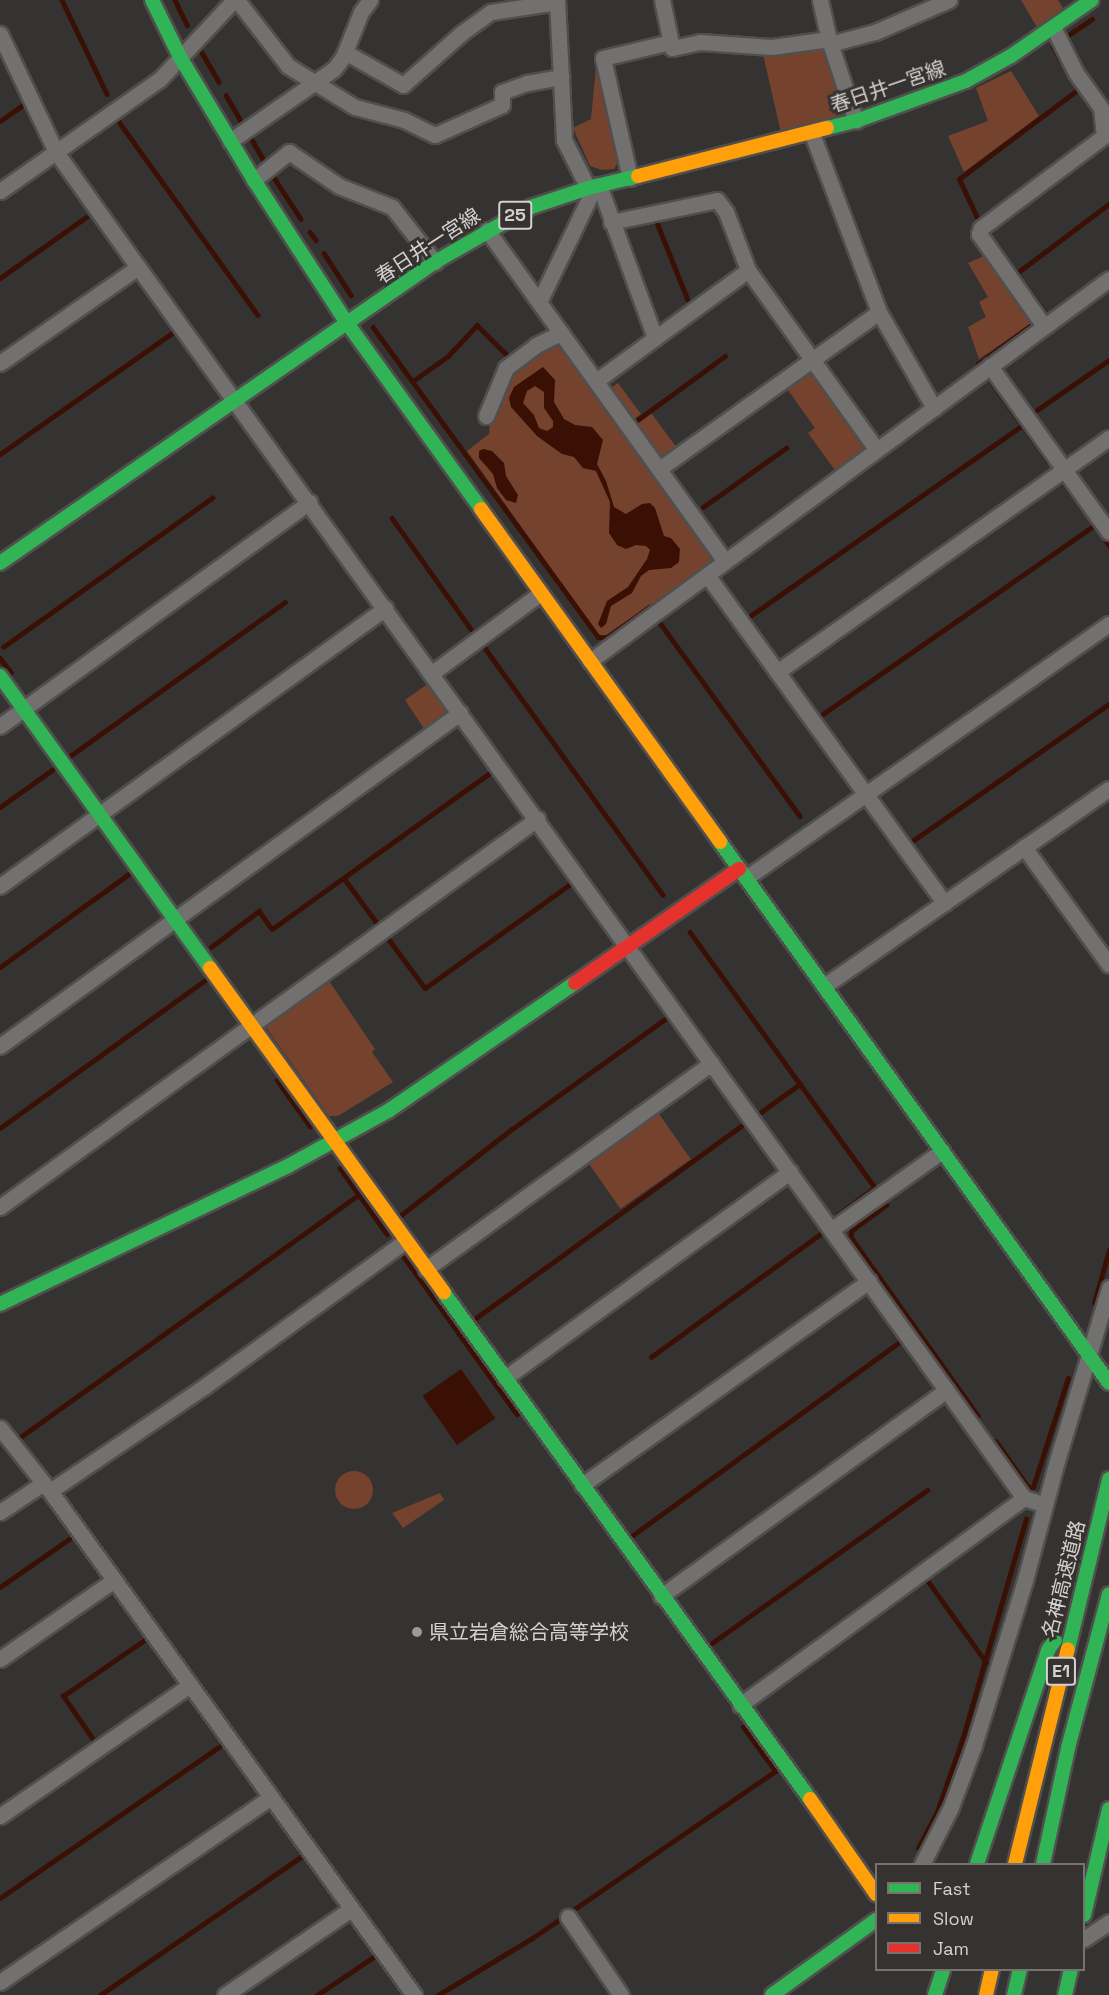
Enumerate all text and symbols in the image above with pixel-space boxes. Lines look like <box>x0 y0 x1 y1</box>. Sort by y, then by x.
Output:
street label: 春日井一宮線 <box>827 56 949 118</box>
road number: 25 <box>497 200 533 230</box>
street label: 春日井一宮線 <box>371 203 485 289</box>
street label: 名神高速道路 <box>1038 1518 1090 1640</box>
place label: 県立岩倉総合高等学校 <box>429 1620 629 1644</box>
marker: 県立岩倉総合高等学校 <box>410 1625 424 1639</box>
road number: E1 <box>1044 1656 1078 1686</box>
legend <box>875 1863 1085 1971</box>
text: Fast <box>933 1877 970 1900</box>
text: Slow <box>933 1907 974 1930</box>
text: Jam <box>933 1937 969 1960</box>

